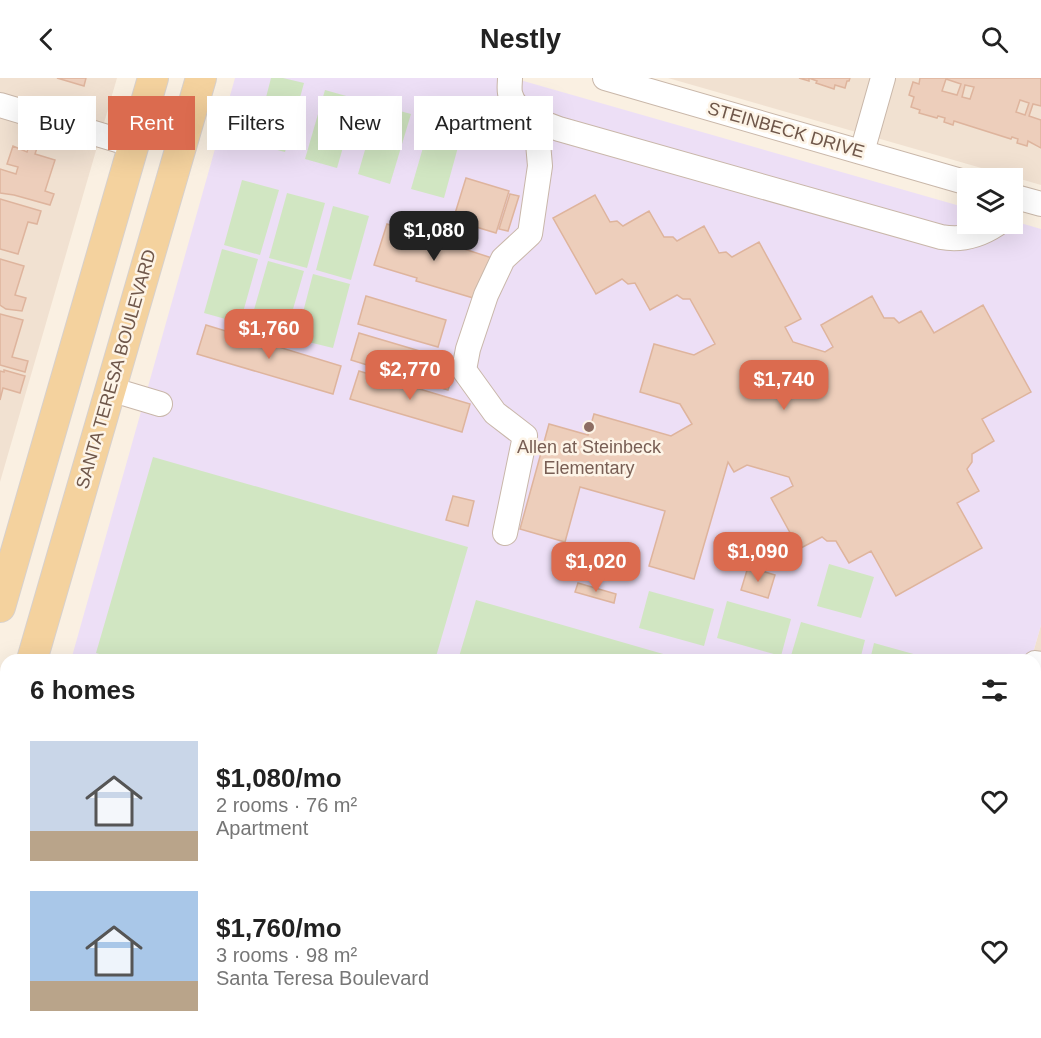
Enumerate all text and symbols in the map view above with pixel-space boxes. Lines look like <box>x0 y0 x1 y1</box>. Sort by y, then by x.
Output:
icon: back <box>30 23 63 56</box>
icon: search <box>978 23 1011 56</box>
text: Nestly <box>480 24 561 54</box>
chip: Buy <box>18 96 96 150</box>
chip: Rent <box>108 96 195 150</box>
chip: Filters <box>207 96 306 150</box>
chip: New <box>318 96 402 150</box>
chip: Apartment <box>414 96 553 150</box>
street label: STEINBECK DRIVE <box>705 98 867 162</box>
map controls <box>957 168 1023 234</box>
button: layers <box>957 168 1023 234</box>
pin: $1,080 <box>385 211 483 262</box>
text: $1,080 <box>403 219 465 241</box>
street label: SANTA TERESA BOULEVARD <box>72 247 160 491</box>
pin: $1,760 <box>220 309 318 360</box>
text: $1,760 <box>238 317 300 339</box>
pin: $2,770 <box>361 350 459 401</box>
text: $2,770 <box>379 358 441 380</box>
pin: $1,740 <box>735 360 833 411</box>
text: $1,740 <box>753 368 815 390</box>
marker: Allen at Steinbeck Elementary <box>582 420 596 434</box>
place label: Allen at Steinbeck Elementary <box>517 437 662 478</box>
pin: $1,090 <box>709 532 807 583</box>
text: $1,090 <box>727 540 789 562</box>
pin: $1,020 <box>547 542 645 593</box>
text: $1,020 <box>565 550 627 572</box>
icon: filters <box>978 674 1011 707</box>
text: 6 homes <box>30 675 136 705</box>
text: $1,080/mo <box>216 763 342 793</box>
icon: home <box>78 765 150 837</box>
icon: heart <box>978 785 1011 818</box>
text: 2 rooms · 76 m² <box>216 794 357 816</box>
text: Apartment <box>216 817 308 839</box>
text: $1,760/mo <box>216 913 342 943</box>
icon: home <box>78 915 150 987</box>
icon: heart <box>978 935 1011 968</box>
text: 3 rooms · 98 m² <box>216 944 357 966</box>
text: Santa Teresa Boulevard <box>216 967 429 989</box>

